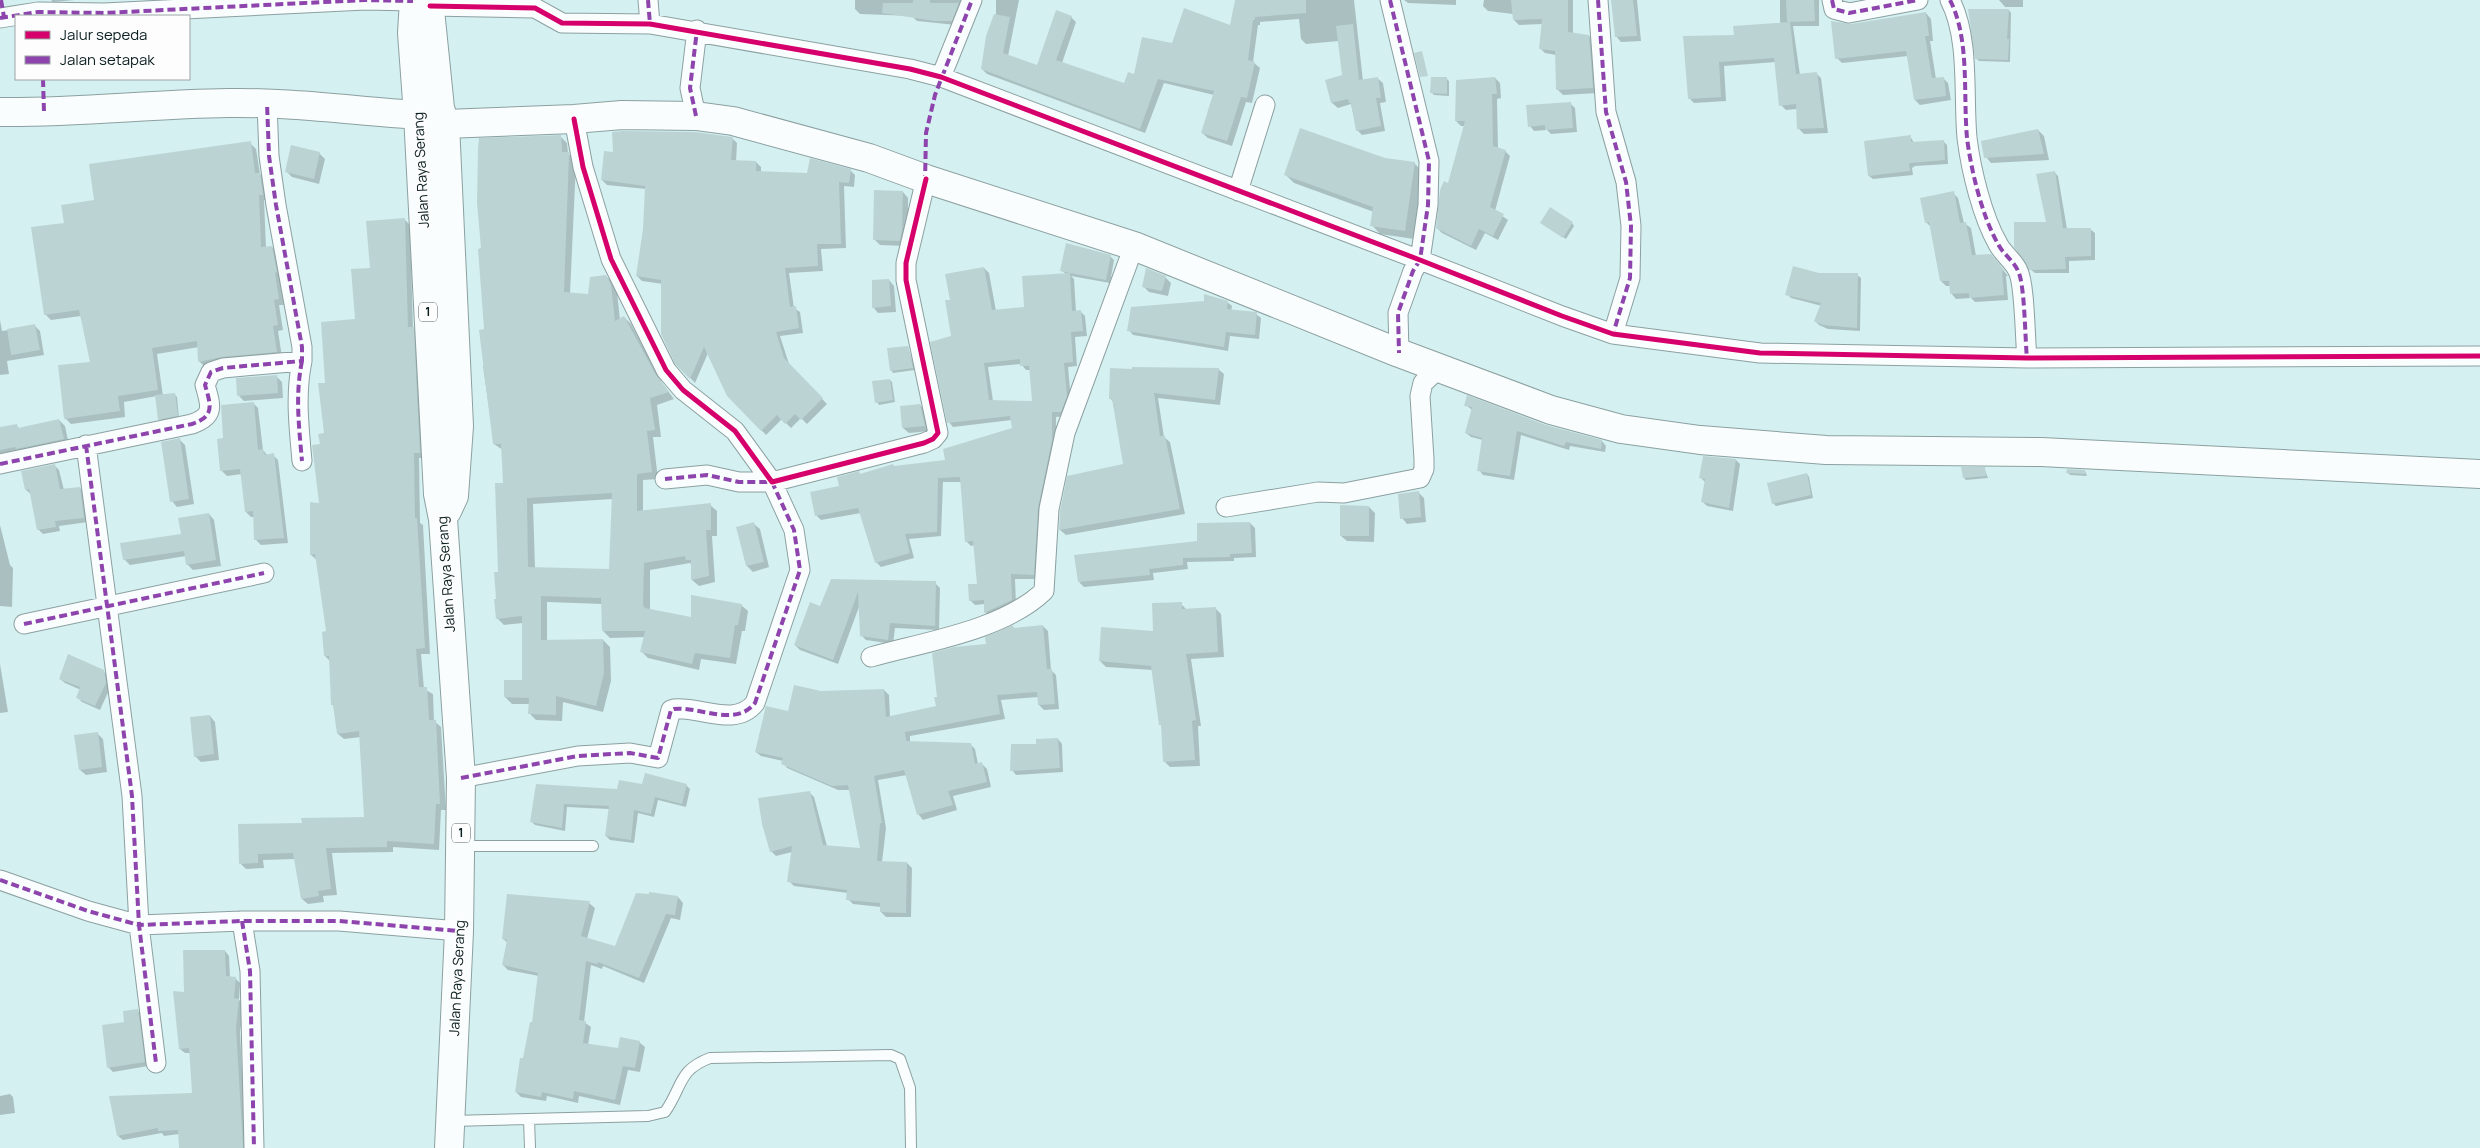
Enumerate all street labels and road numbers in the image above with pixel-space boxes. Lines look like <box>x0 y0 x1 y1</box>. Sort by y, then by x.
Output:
street label: Jalan Raya Serang <box>408 111 433 229</box>
road number: 1 <box>419 302 437 322</box>
street label: Jalan Raya Serang <box>432 515 459 633</box>
road number: 1 <box>452 824 470 842</box>
street label: Jalan Raya Serang <box>444 919 469 1037</box>

